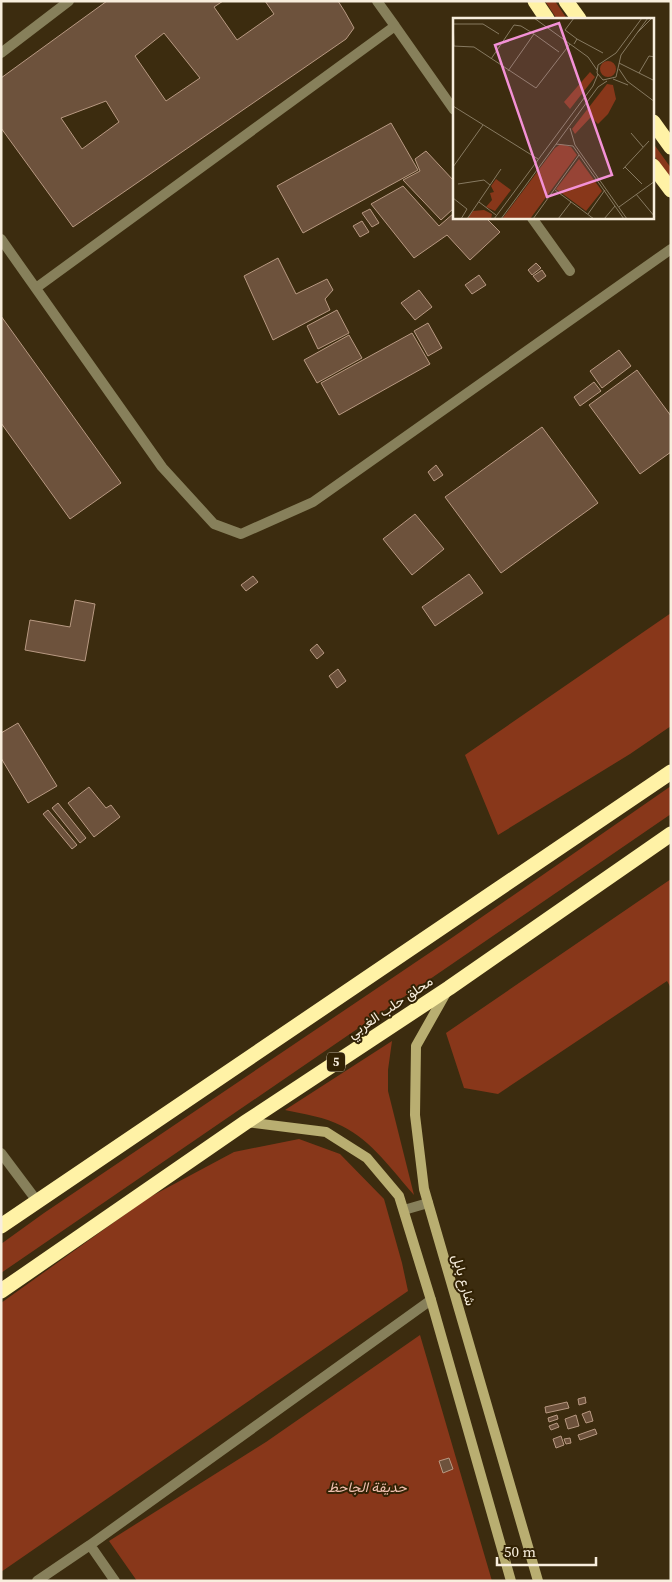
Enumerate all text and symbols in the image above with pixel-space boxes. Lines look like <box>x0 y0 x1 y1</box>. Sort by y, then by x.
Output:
inset map <box>453 18 654 219</box>
street label: محلق حلب الغربي <box>343 971 438 1045</box>
road number: 5 <box>327 1052 345 1072</box>
street label: شارع بابل <box>446 1252 481 1308</box>
park label: حديقة الجاحظ <box>327 1477 407 1497</box>
scale bar <box>497 1534 596 1566</box>
text: 50 m <box>504 1541 536 1562</box>

